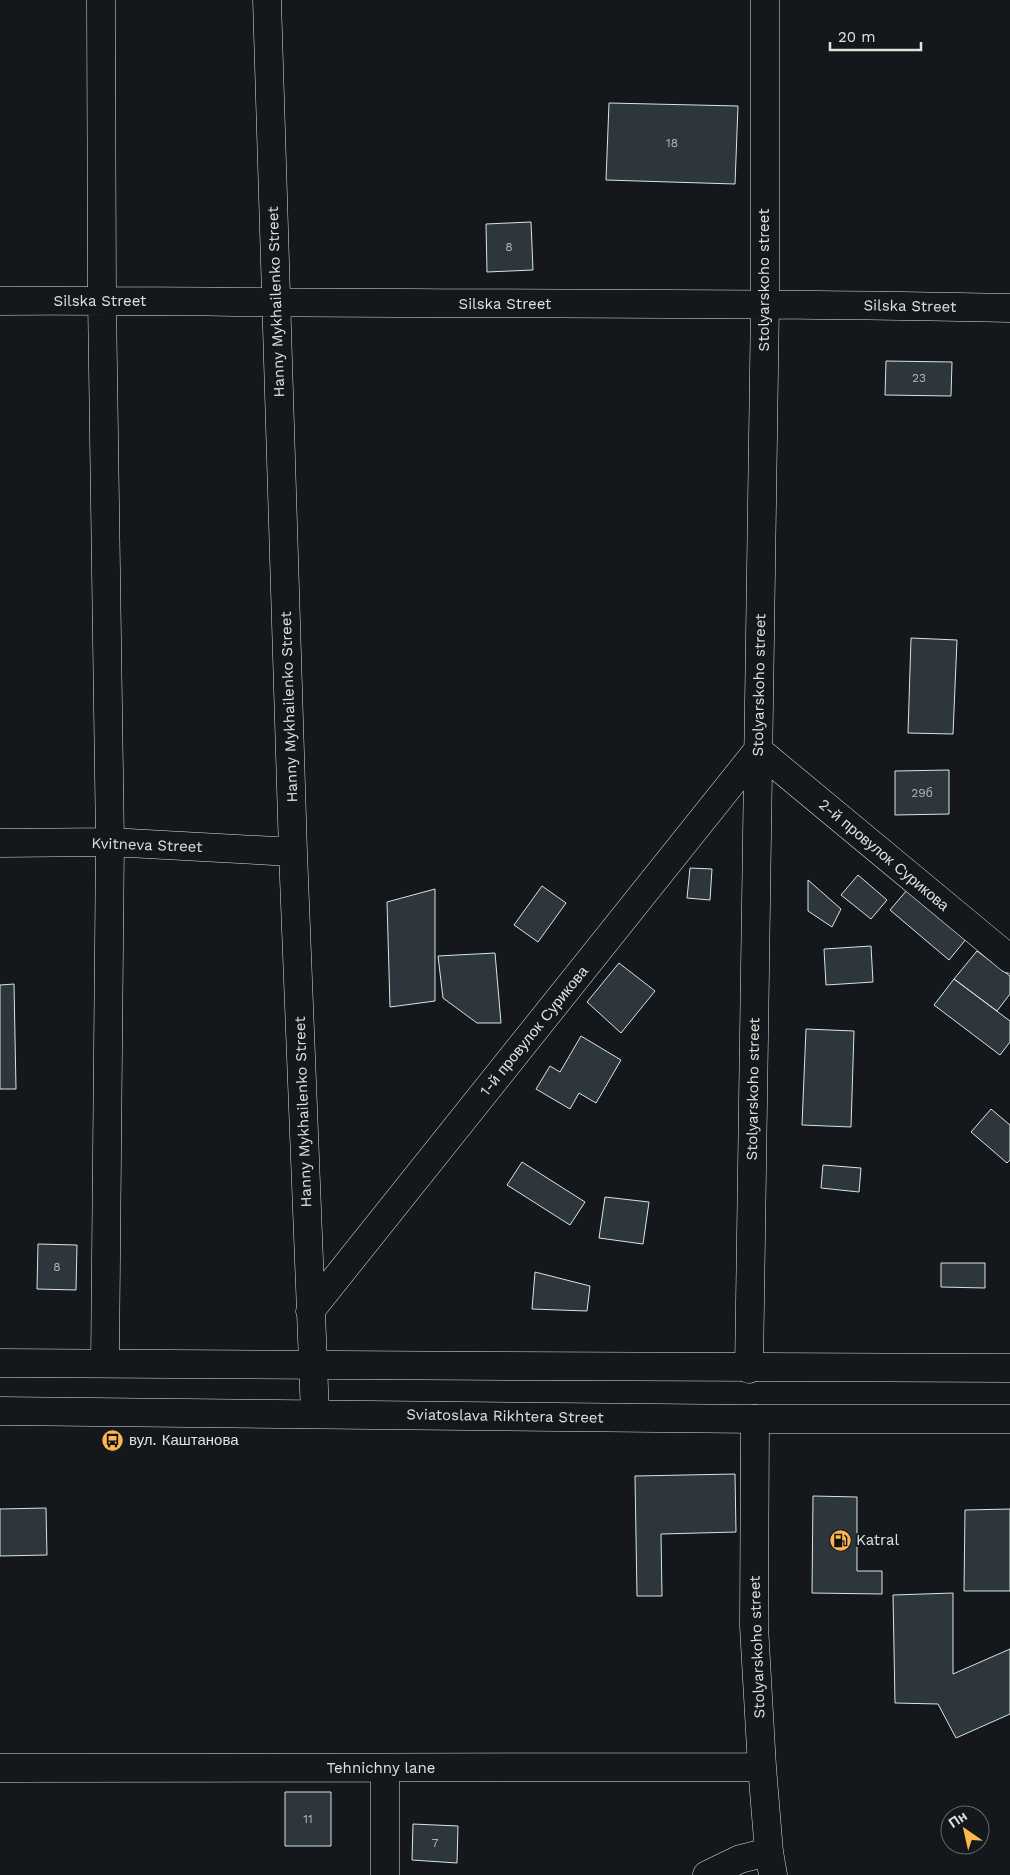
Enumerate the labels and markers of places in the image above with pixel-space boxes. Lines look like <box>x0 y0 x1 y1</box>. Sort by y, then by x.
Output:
bus stop icon: вул. Каштанова <box>101 1428 125 1452</box>
place label: вул. Каштанова <box>129 1431 239 1449</box>
fuel station icon: Katral <box>828 1528 852 1552</box>
place label: Katral <box>856 1531 900 1549</box>

